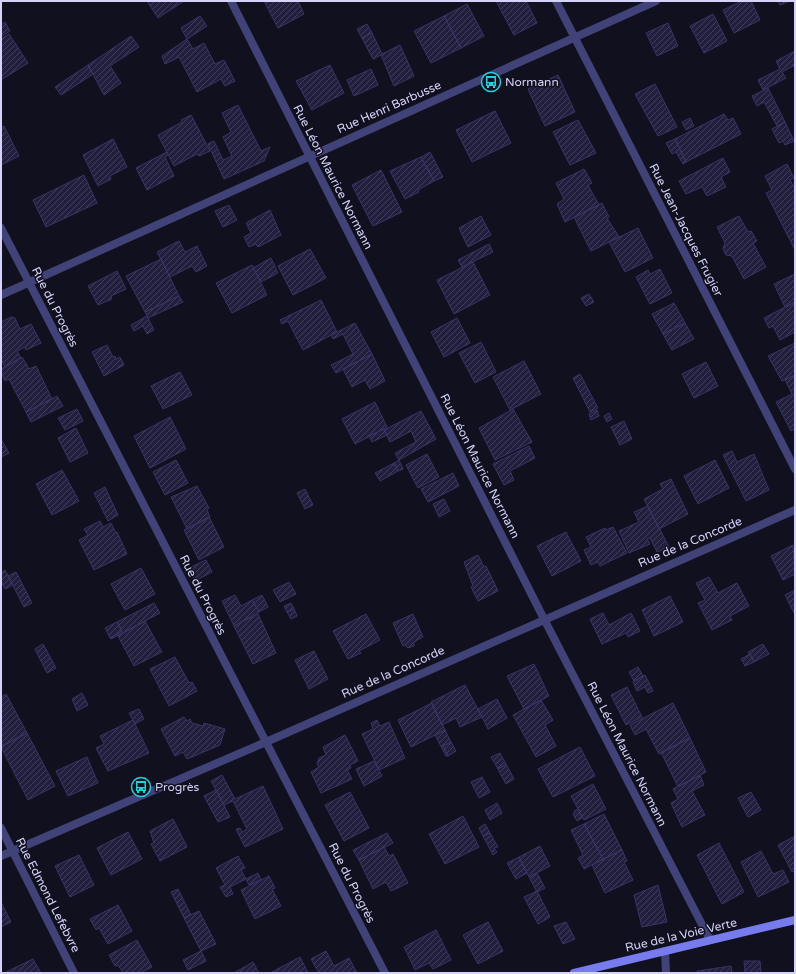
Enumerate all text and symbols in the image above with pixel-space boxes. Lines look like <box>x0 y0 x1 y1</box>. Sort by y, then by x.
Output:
bus stop icon: Normann <box>480 71 502 93</box>
place label: Normann <box>505 75 559 89</box>
street label: Rue Henri Barbusse <box>335 78 443 136</box>
street label: Rue Léon Maurice Normann <box>290 102 376 252</box>
street label: Rue Jean-Jacques Frugier <box>646 161 726 299</box>
street label: Rue du Progrès <box>29 265 81 350</box>
street label: Rue Léon Maurice Normann <box>437 391 523 541</box>
street label: Rue de la Concorde <box>636 514 744 570</box>
street label: Rue du Progrès <box>177 553 229 638</box>
street label: Rue de la Concorde <box>339 643 447 701</box>
street label: Rue Léon Maurice Normann <box>584 679 670 829</box>
bus stop icon: Progrès <box>130 776 152 798</box>
place label: Progrès <box>155 780 199 794</box>
street label: Rue Edmond Lefebvre <box>13 835 83 955</box>
street label: Rue du Progrès <box>326 841 378 926</box>
street label: Rue de la Voie Verte <box>624 915 738 955</box>

